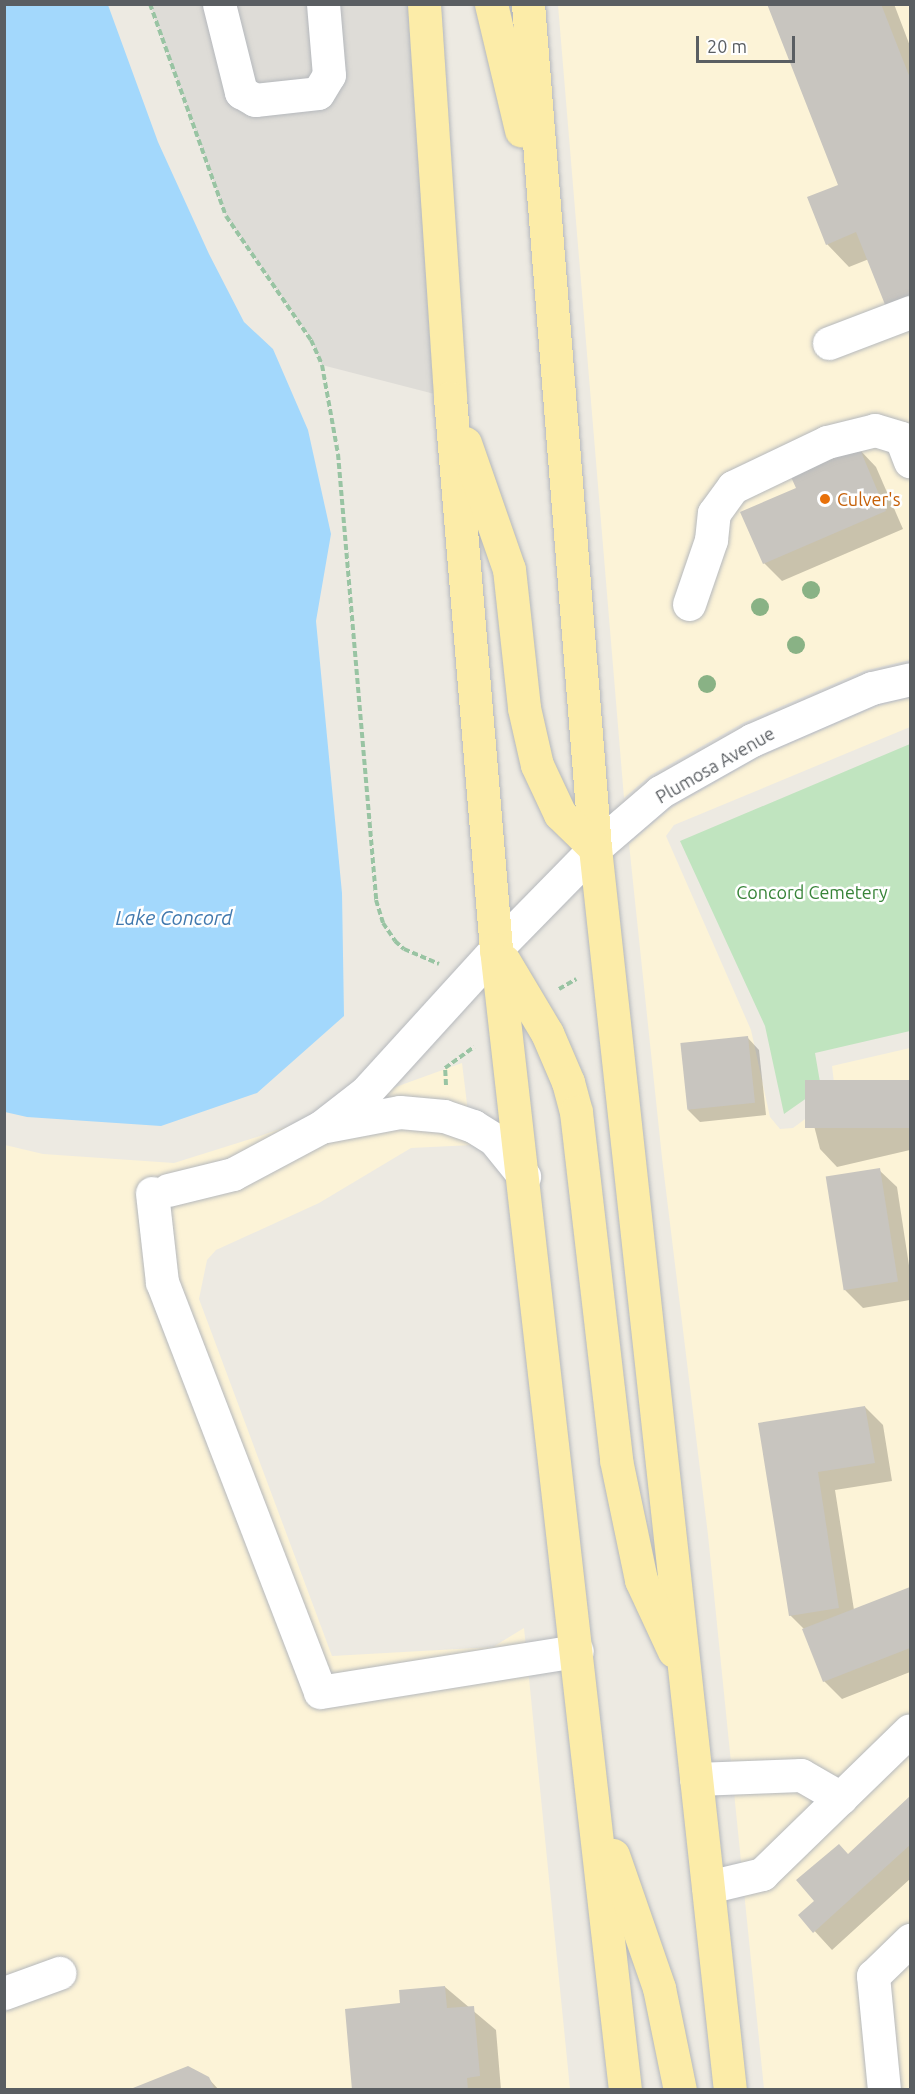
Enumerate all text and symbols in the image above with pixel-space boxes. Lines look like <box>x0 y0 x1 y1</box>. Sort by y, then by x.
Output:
scale bar <box>699 24 798 62</box>
text: 20 m <box>707 36 747 56</box>
place label: Culver's <box>837 488 901 510</box>
marker: Culver's <box>818 492 832 506</box>
street label: Plumosa Avenue <box>652 722 778 808</box>
park label: Concord Cemetery <box>736 881 888 903</box>
water label: Lake Concord <box>116 905 232 929</box>

